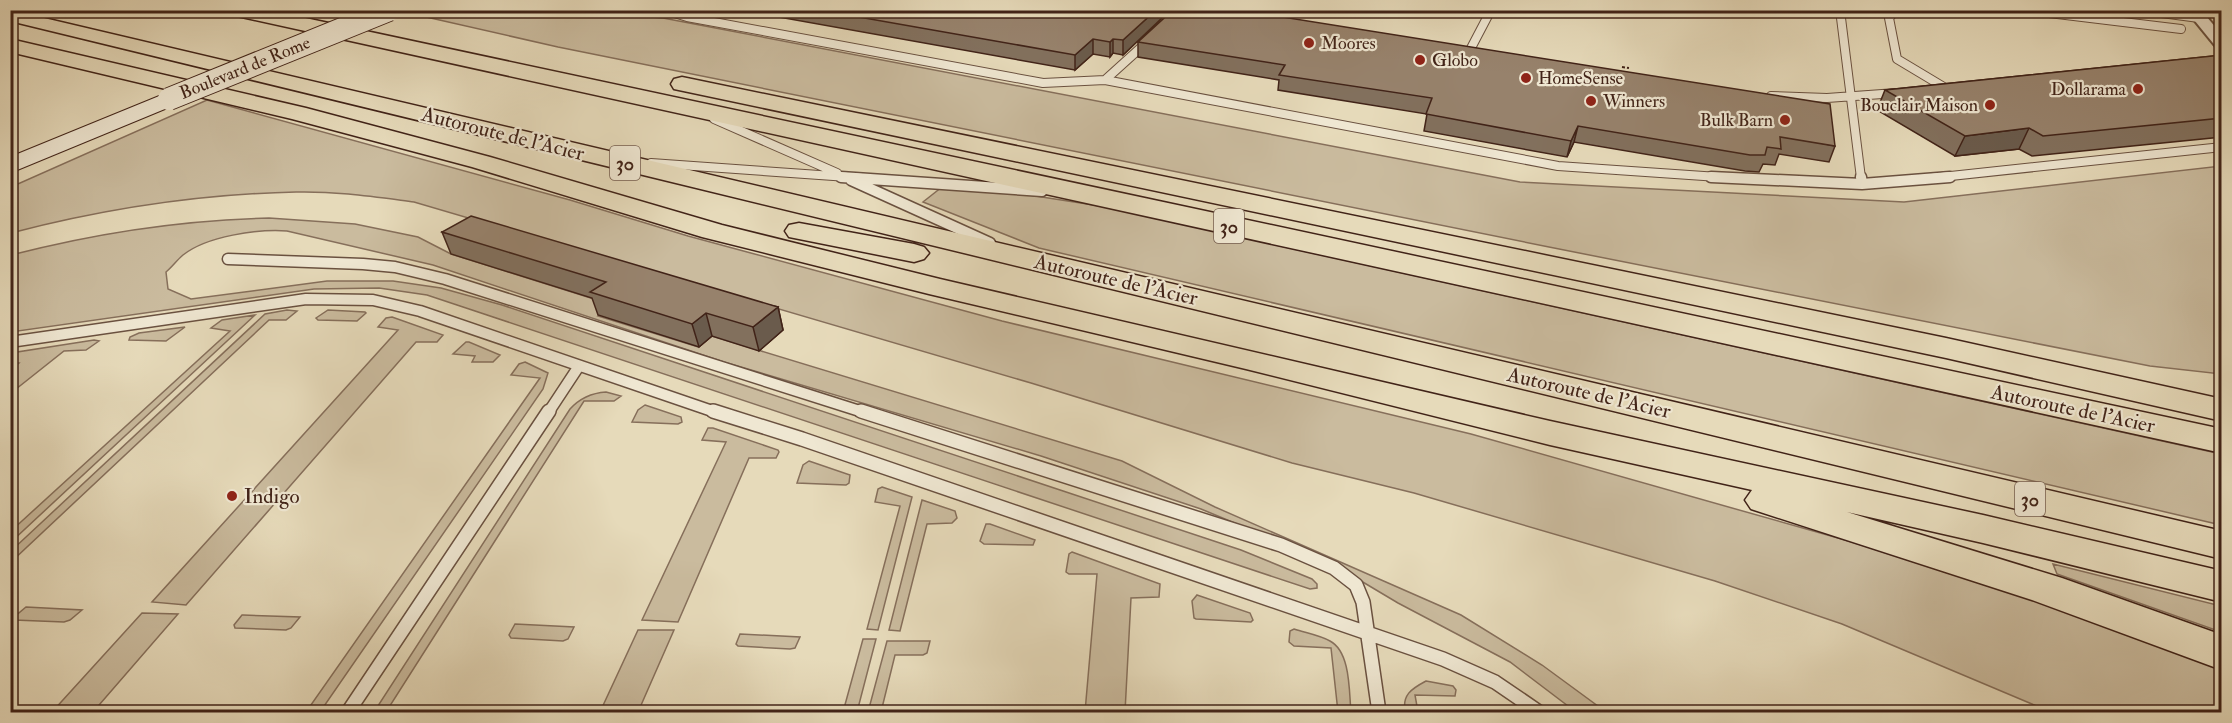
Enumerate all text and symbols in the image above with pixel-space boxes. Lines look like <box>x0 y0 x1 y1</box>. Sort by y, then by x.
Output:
street label: Boulevard de Rome <box>176 31 314 105</box>
place label: Moores <box>1321 32 1376 55</box>
marker: Moores <box>1302 36 1316 50</box>
place label: Globo <box>1432 49 1478 72</box>
marker: Globo <box>1413 53 1427 67</box>
place label: HomeSense <box>1538 67 1624 90</box>
marker: HomeSense <box>1519 71 1533 85</box>
place label: Dollarama <box>2051 78 2127 101</box>
marker: Dollarama <box>2131 82 2145 96</box>
place label: Winners <box>1602 90 1665 113</box>
marker: Winners <box>1584 94 1598 108</box>
place label: Bouclair Maison <box>1860 94 1978 117</box>
marker: Bouclair Maison <box>1983 98 1997 112</box>
street label: Autoroute de l'Acier <box>418 100 587 167</box>
place label: Bulk Barn <box>1700 109 1773 132</box>
marker: Bulk Barn <box>1778 113 1792 127</box>
road number: 30 <box>610 146 640 180</box>
road number: 30 <box>1214 209 1244 243</box>
street label: Autoroute de l'Acier <box>1031 248 1201 312</box>
street label: Autoroute de l'Acier <box>1504 361 1674 425</box>
street label: Autoroute de l'Acier <box>1988 378 2158 440</box>
road number: 30 <box>2015 482 2045 516</box>
place label: Indigo <box>244 483 300 510</box>
marker: Indigo <box>225 489 239 503</box>

